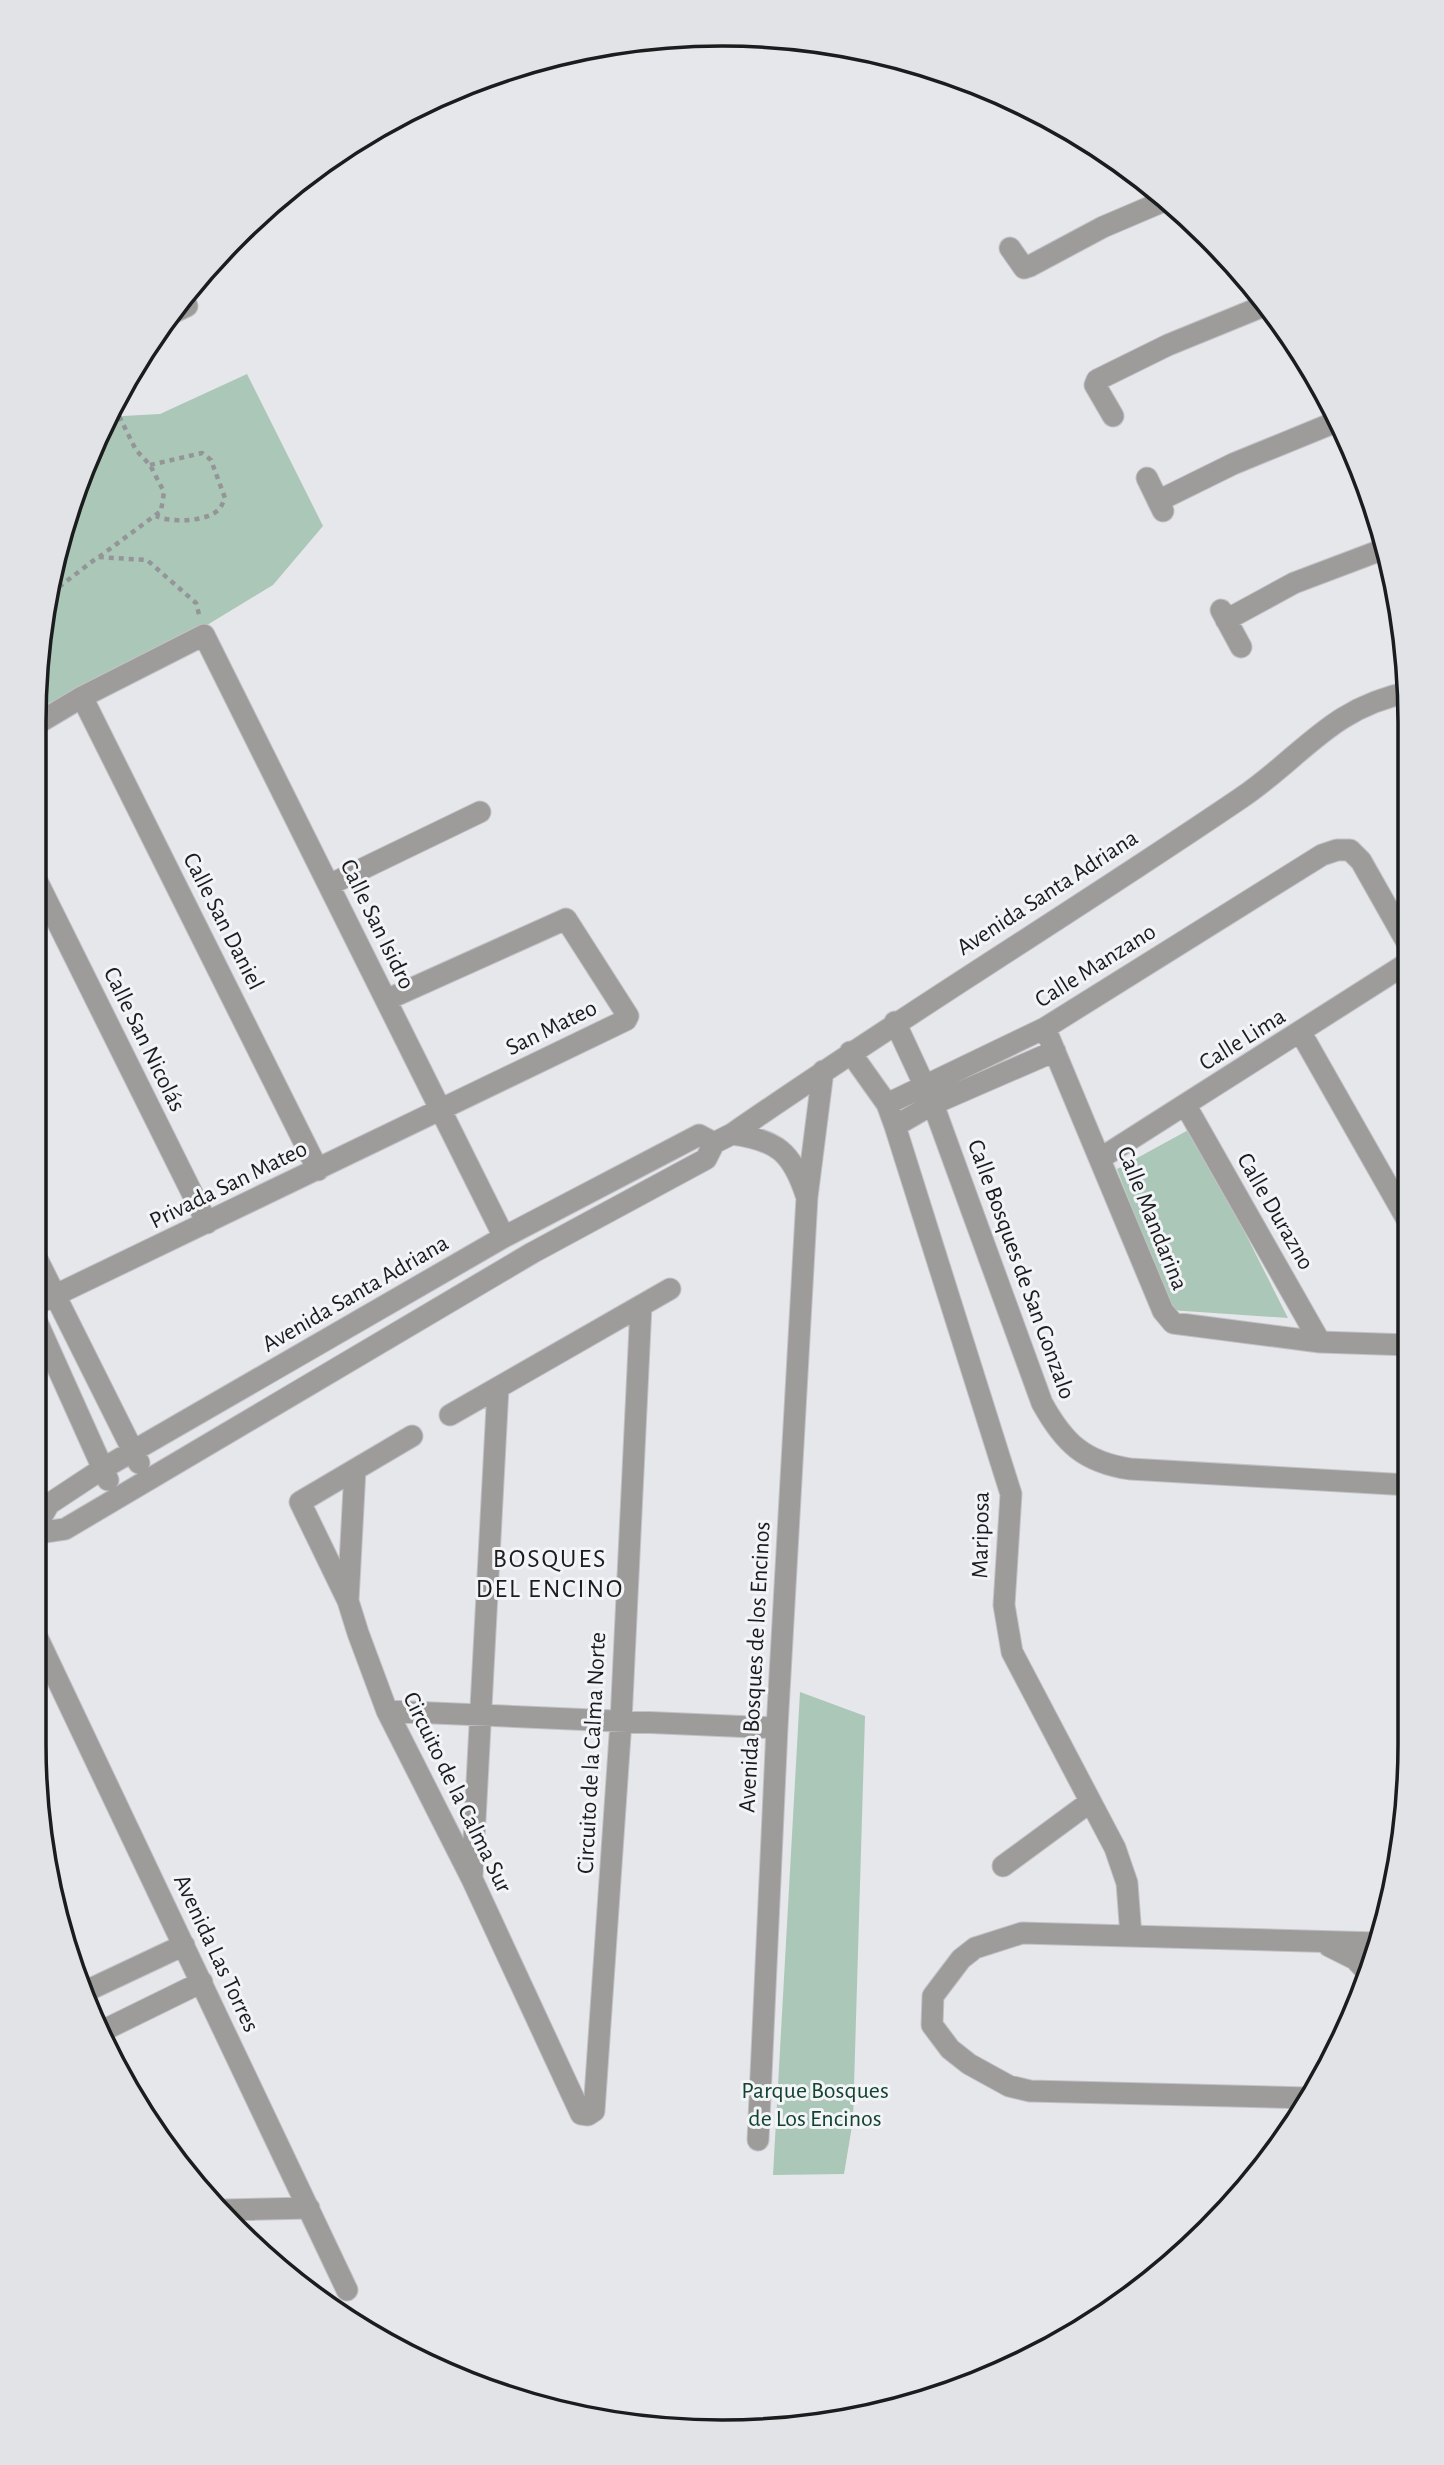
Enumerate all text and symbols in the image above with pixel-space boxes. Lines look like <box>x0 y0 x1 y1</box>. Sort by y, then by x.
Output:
street label: Avenida Santa Adriana <box>953 825 1142 960</box>
street label: Calle San Daniel <box>178 849 268 994</box>
street label: Calle San Isidro <box>335 856 419 993</box>
street label: Calle Manzano <box>1031 919 1160 1012</box>
street label: Calle San Nicolás <box>99 963 189 1116</box>
street label: San Mateo <box>502 996 601 1060</box>
street label: Calle Lima <box>1195 1004 1290 1076</box>
street label: Privada San Mateo <box>146 1136 311 1233</box>
street label: Calle Bosques de San Gonzalo <box>963 1136 1079 1402</box>
street label: Calle Mandarina <box>1112 1143 1192 1294</box>
street label: Calle Durazno <box>1232 1149 1318 1274</box>
street label: Avenida Santa Adriana <box>258 1231 453 1357</box>
street label: Mariposa <box>968 1491 994 1579</box>
street label: Avenida Bosques de los Encinos <box>735 1521 775 1813</box>
district label: BOSQUES DEL ENCINO <box>476 1546 624 1602</box>
street label: Circuito de la Calma Norte <box>574 1632 610 1875</box>
street label: Circuito de la Calma Sur <box>398 1688 516 1897</box>
street label: Avenida Las Torres <box>169 1871 263 2036</box>
park label: Parque Bosques de Los Encinos <box>741 2079 889 2131</box>

